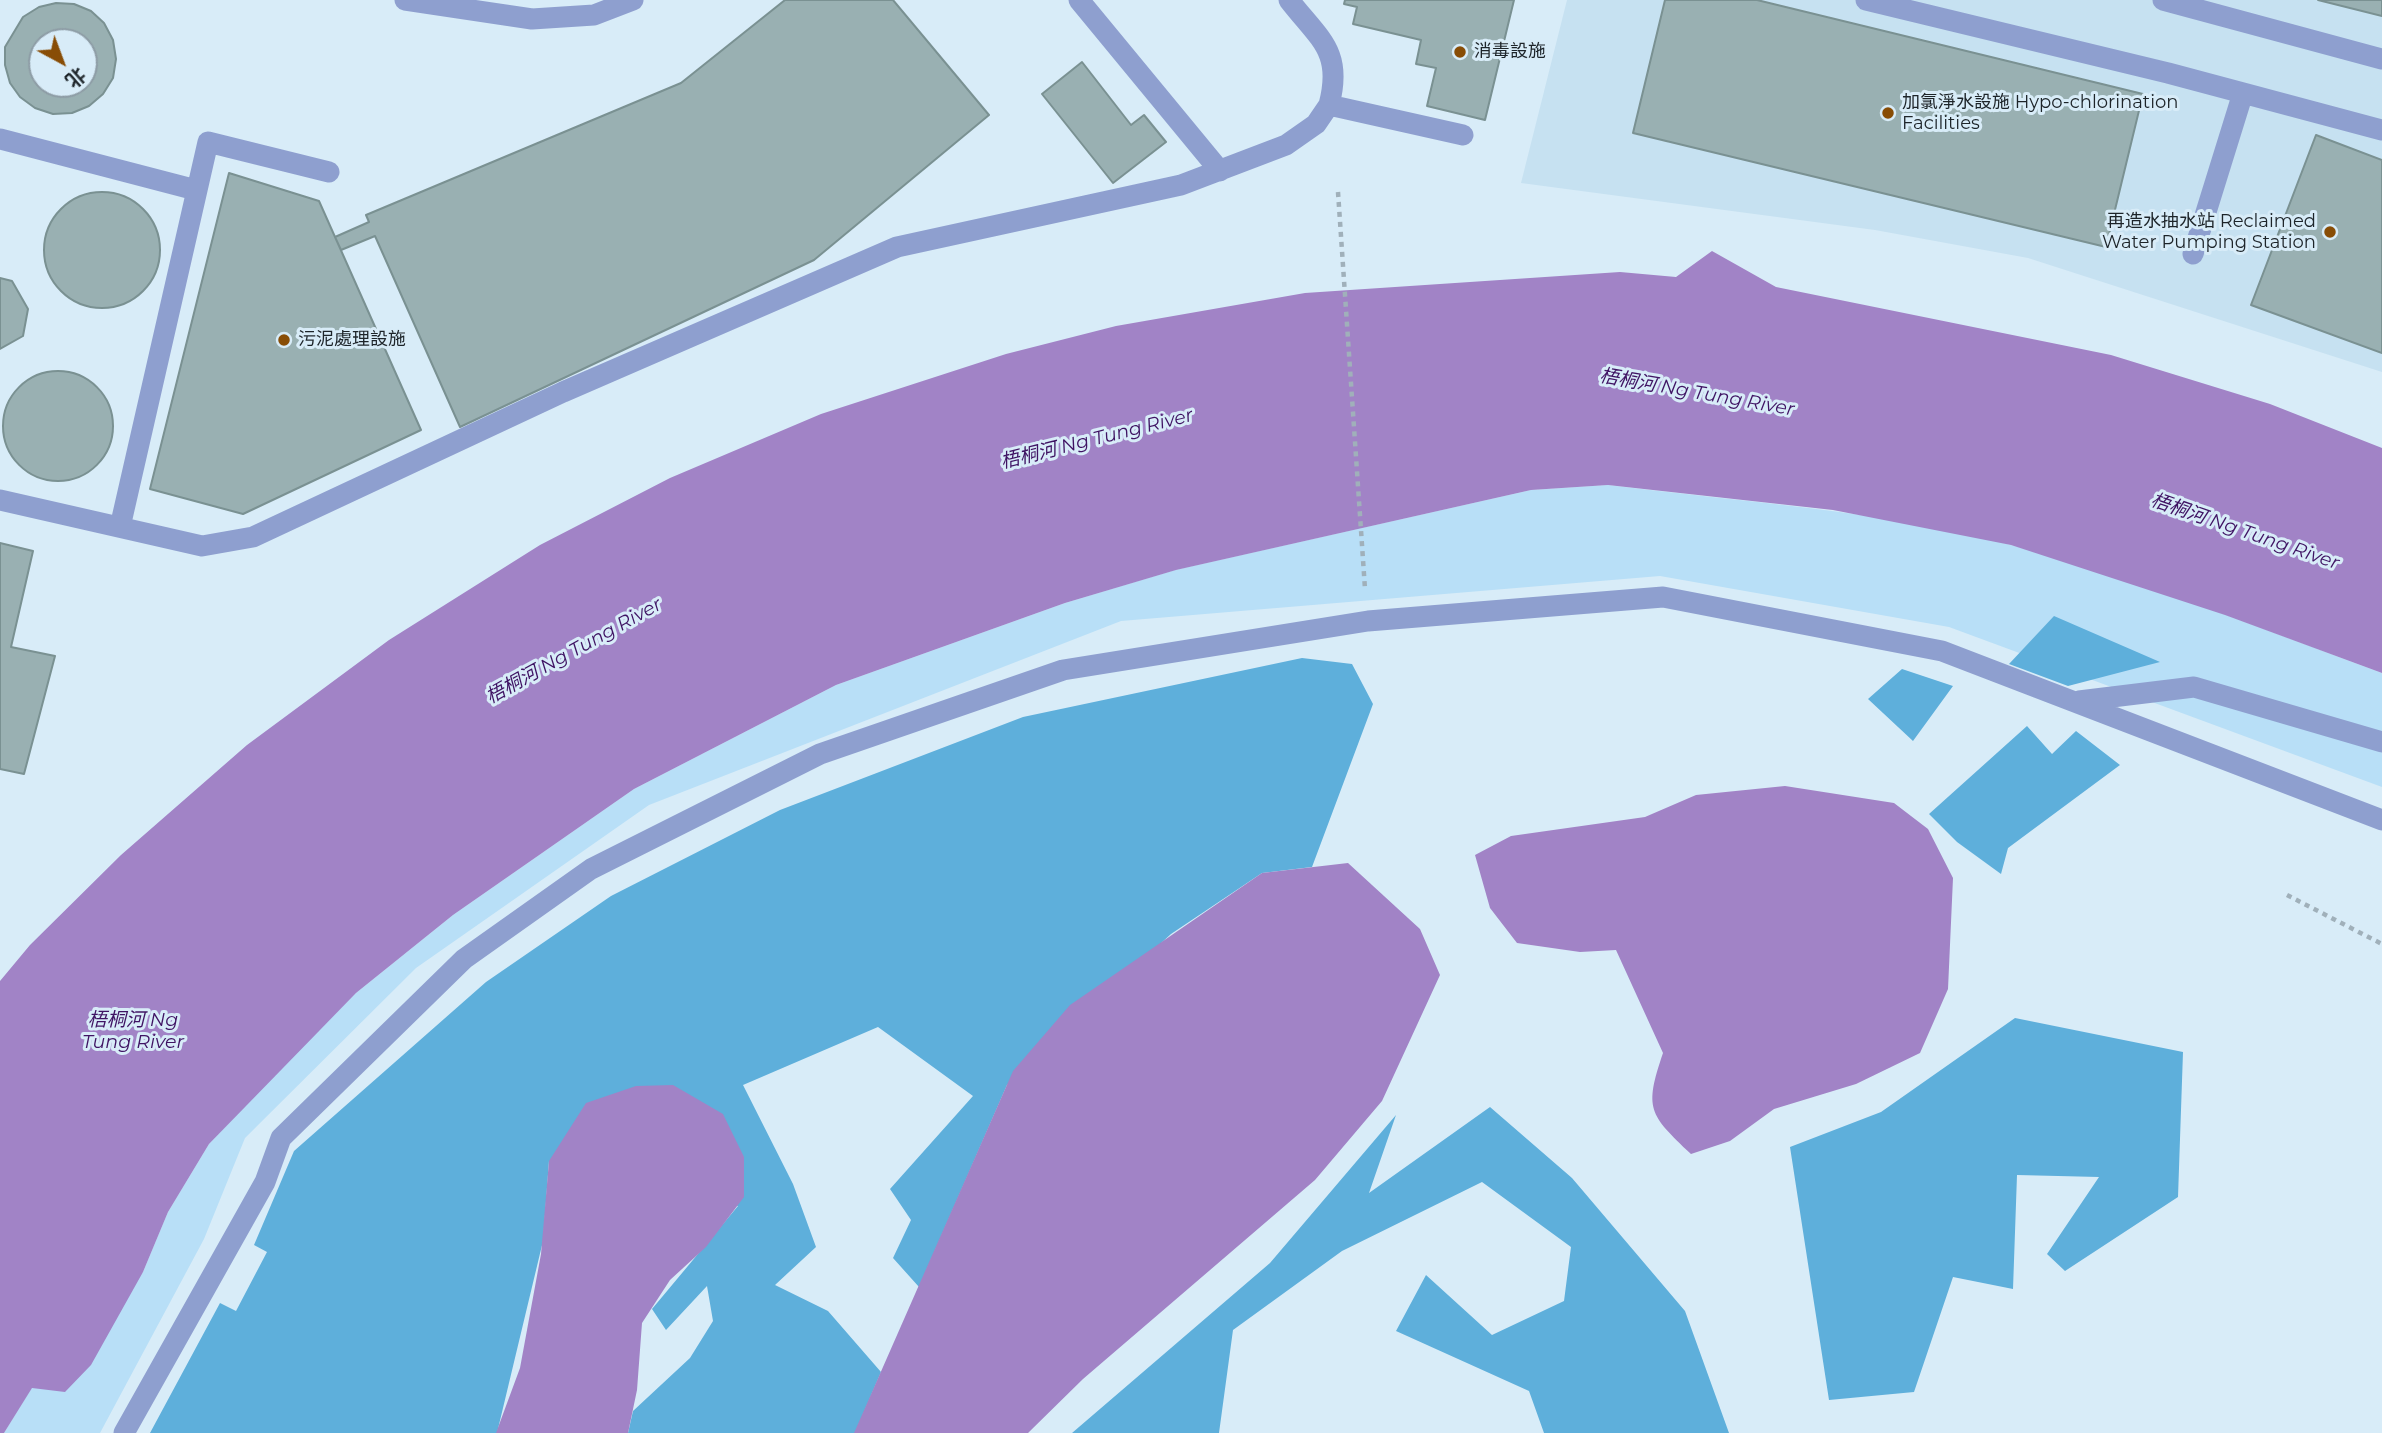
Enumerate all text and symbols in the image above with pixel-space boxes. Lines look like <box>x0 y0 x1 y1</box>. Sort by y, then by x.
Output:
north arrow <box>28 28 98 98</box>
place label: 消毒設施 <box>1474 41 1546 63</box>
marker: 消毒設施 <box>1452 44 1468 60</box>
text: 北 <box>61 63 91 93</box>
place label: 加氯淨水設施 Hypo-chlorination Facilities <box>1902 92 2178 134</box>
marker: 加氯淨水設施 Hypo-chlorination Facilities <box>1880 105 1896 121</box>
place label: 再造水抽水站 Reclaimed Water Pumping Station <box>2102 211 2316 254</box>
marker: 再造水抽水站 Reclaimed Water Pumping Station <box>2322 224 2338 240</box>
place label: 污泥處理設施 <box>298 329 406 351</box>
marker: 污泥處理設施 <box>276 332 292 348</box>
water label: 梧桐河 Ng Tung River <box>1598 365 1796 421</box>
water label: 梧桐河 Ng Tung River <box>998 404 1196 474</box>
water label: 梧桐河 Ng Tung River <box>2148 489 2342 575</box>
water label: 梧桐河 Ng Tung River <box>482 593 666 709</box>
water label: 梧桐河 Ng Tung River <box>82 1009 184 1053</box>

